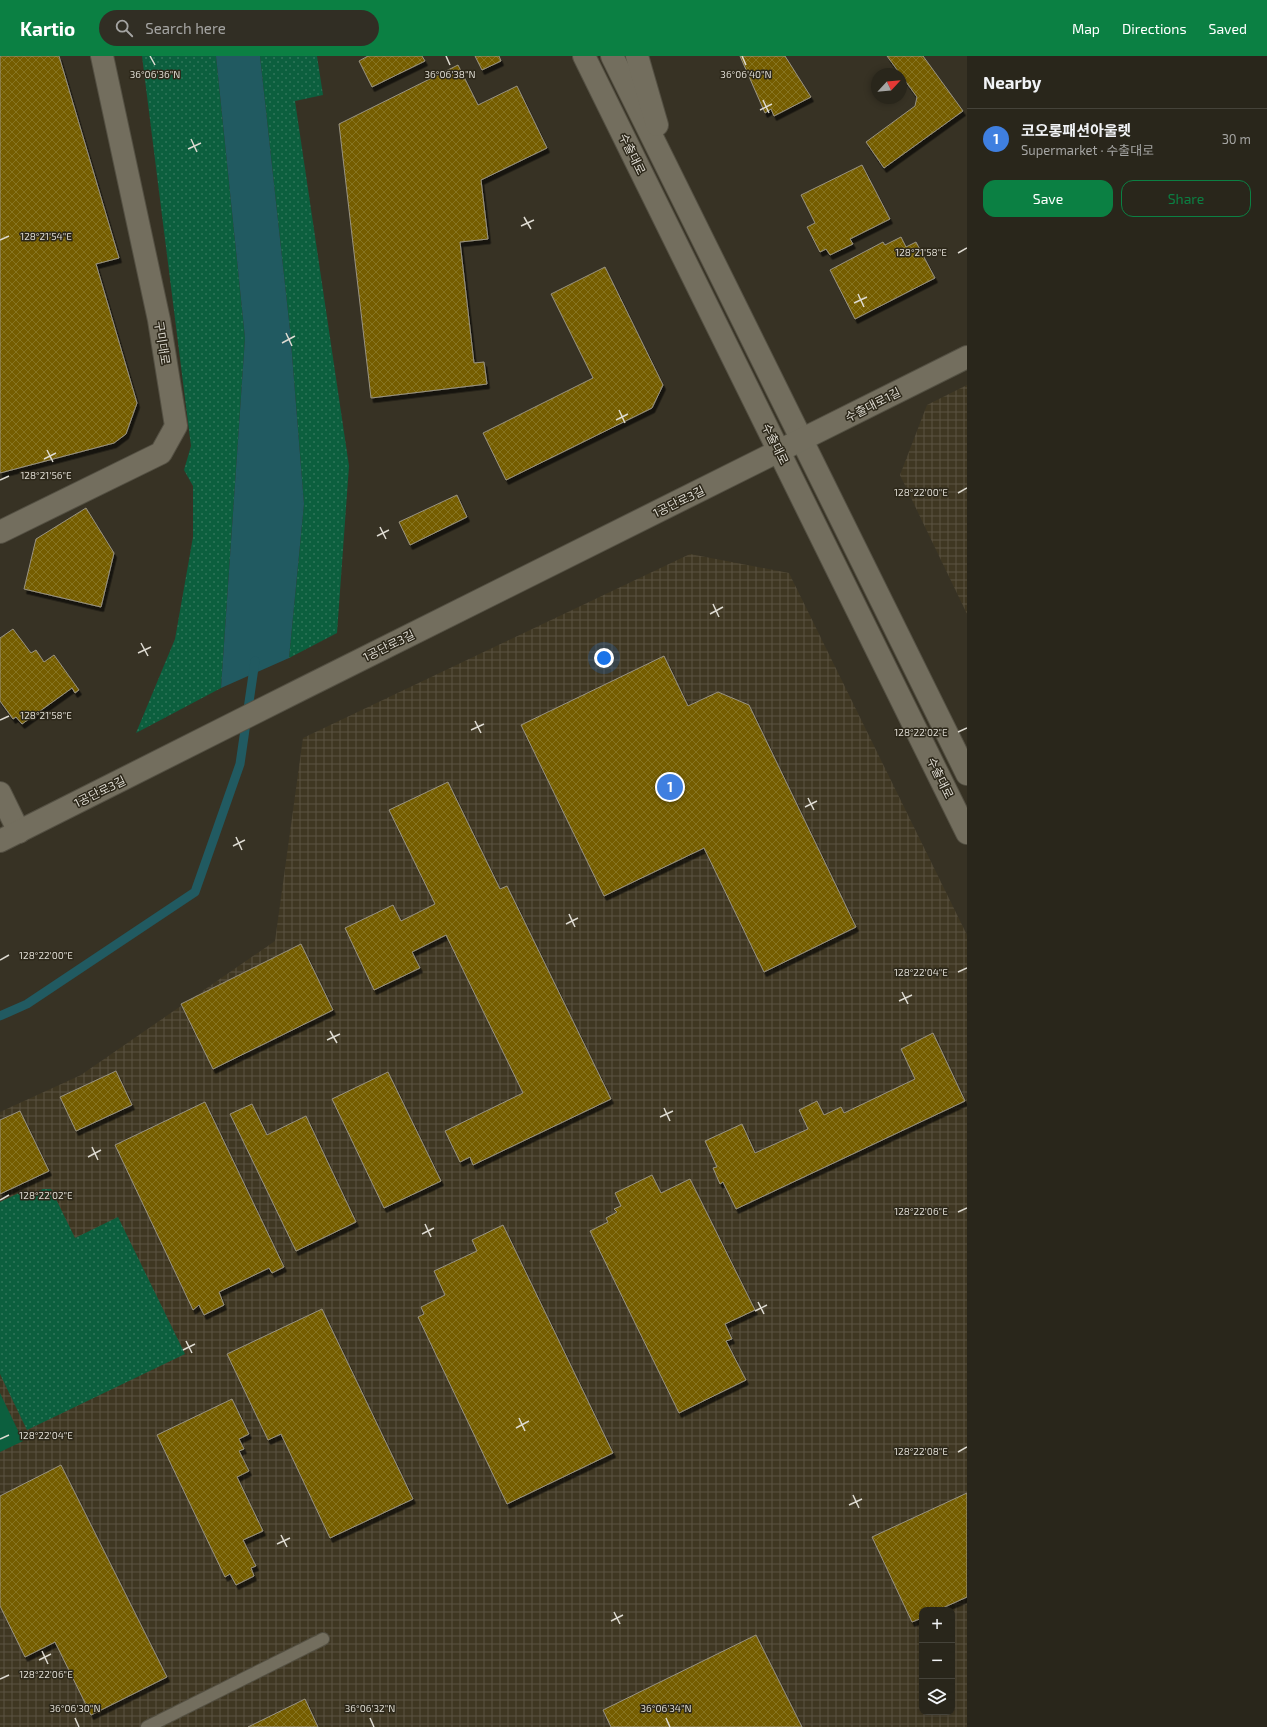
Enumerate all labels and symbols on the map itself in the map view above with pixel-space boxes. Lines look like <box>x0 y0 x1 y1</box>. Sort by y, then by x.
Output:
text: 36°06'36"N <box>130 68 180 80</box>
text: 36°06'38"N <box>425 68 475 80</box>
text: 36°06'40"N <box>720 68 772 80</box>
north arrow <box>871 68 907 104</box>
street label: 수출대로 <box>617 131 649 176</box>
text: 128°21'54"E <box>20 230 72 242</box>
text: 128°21'58"E <box>895 246 947 258</box>
street label: 구미대로 <box>153 320 173 366</box>
street label: 수출대로1길 <box>843 384 902 424</box>
street label: 수출대로 <box>760 421 792 466</box>
text: 128°21'56"E <box>20 469 72 481</box>
street label: 1공단로3길 <box>651 483 707 520</box>
text: 128°22'00"E <box>894 486 948 498</box>
street label: 1공단로3길 <box>361 627 417 664</box>
your location <box>594 648 614 668</box>
text: 128°21'58"E <box>20 709 72 721</box>
text: 128°22'02"E <box>894 726 948 738</box>
street label: 수출대로 <box>925 755 957 800</box>
pin: 1 <box>657 772 683 802</box>
street label: 1공단로3길 <box>72 773 128 810</box>
text: 128°22'00"E <box>19 949 73 961</box>
text: 128°22'04"E <box>894 966 948 978</box>
text: 128°22'02"E <box>19 1189 73 1201</box>
text: 128°22'06"E <box>894 1205 948 1217</box>
text: 128°22'04"E <box>19 1429 73 1441</box>
text: 128°22'08"E <box>894 1445 948 1457</box>
text: 128°22'06"E <box>19 1668 73 1680</box>
text: 36°06'30"N <box>50 1702 100 1714</box>
text: 36°06'32"N <box>345 1702 395 1714</box>
text: 36°06'34"N <box>641 1702 692 1714</box>

